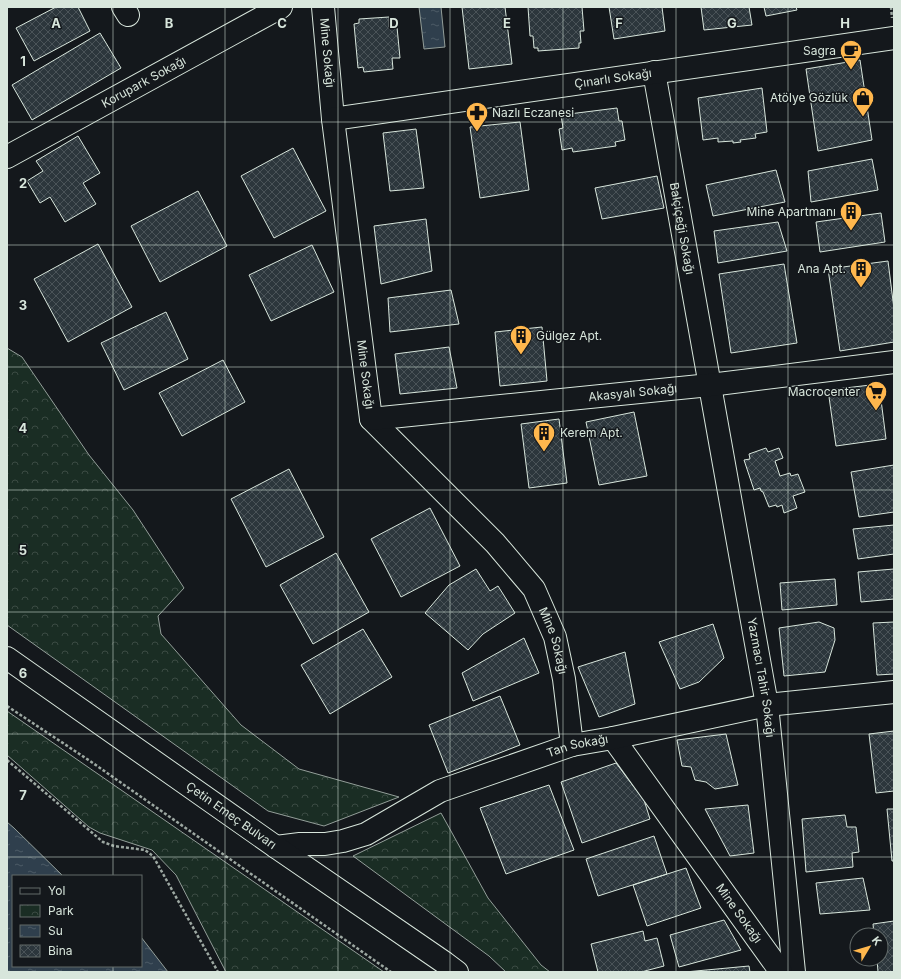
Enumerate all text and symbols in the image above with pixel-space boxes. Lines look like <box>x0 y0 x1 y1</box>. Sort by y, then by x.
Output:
text: A <box>51 15 61 31</box>
text: B <box>165 15 174 31</box>
text: C <box>277 15 287 31</box>
text: D <box>389 15 399 31</box>
text: E <box>503 15 511 31</box>
text: F <box>615 15 623 31</box>
text: G <box>727 15 737 31</box>
text: H <box>840 15 850 31</box>
street label: Mine Sokağı <box>317 17 338 88</box>
cafe icon: Sagra <box>838 38 864 71</box>
place label: Sagra <box>803 43 836 58</box>
text: 1 <box>20 53 26 69</box>
street label: Korupark Sokağı <box>99 53 188 111</box>
street label: Çınarlı Sokağı <box>573 65 653 91</box>
shop icon: Atölye Gözlük <box>850 85 876 118</box>
place label: Atölye Gözlük <box>770 90 848 105</box>
pharmacy icon: Nazlı Eczanesi <box>464 100 490 133</box>
place label: Nazlı Eczanesi <box>492 105 574 120</box>
text: 2 <box>19 175 27 191</box>
street label: Balçiçeği Sokağı <box>667 181 698 276</box>
building icon: Mine Apartmanı <box>838 199 864 232</box>
place label: Mine Apartmanı <box>746 204 836 219</box>
building icon: Ana Apt. <box>848 256 874 289</box>
place label: Ana Apt. <box>798 261 846 276</box>
text: 3 <box>19 297 27 313</box>
building icon: Gülgez Apt. <box>508 323 534 356</box>
place label: Gülgez Apt. <box>536 328 602 343</box>
street label: Mine Sokağı <box>354 339 378 410</box>
supermarket icon: Macrocenter <box>863 379 889 412</box>
street label: Akasyalı Sokağı <box>588 380 678 404</box>
place label: Macrocenter <box>788 384 860 399</box>
text: 4 <box>19 420 28 436</box>
building icon: Kerem Apt. <box>531 420 557 453</box>
place label: Kerem Apt. <box>560 425 623 440</box>
text: 5 <box>19 542 27 558</box>
street label: Mine Sokağı <box>536 605 571 676</box>
street label: Yazmacı Tahir Sokağı <box>745 616 778 738</box>
text: 6 <box>19 665 27 681</box>
street label: Tan Sokağı <box>545 731 609 760</box>
street label: Çetin Emeç Bulvarı <box>183 778 280 852</box>
text: 7 <box>19 787 27 803</box>
legend <box>12 875 142 967</box>
street label: Mine Sokağı <box>713 880 766 946</box>
text: Yol <box>48 883 65 898</box>
text: Park <box>48 903 74 918</box>
text: Su <box>48 923 63 938</box>
north arrow <box>849 927 889 967</box>
text: K <box>869 933 885 948</box>
text: Bina <box>48 943 73 958</box>

